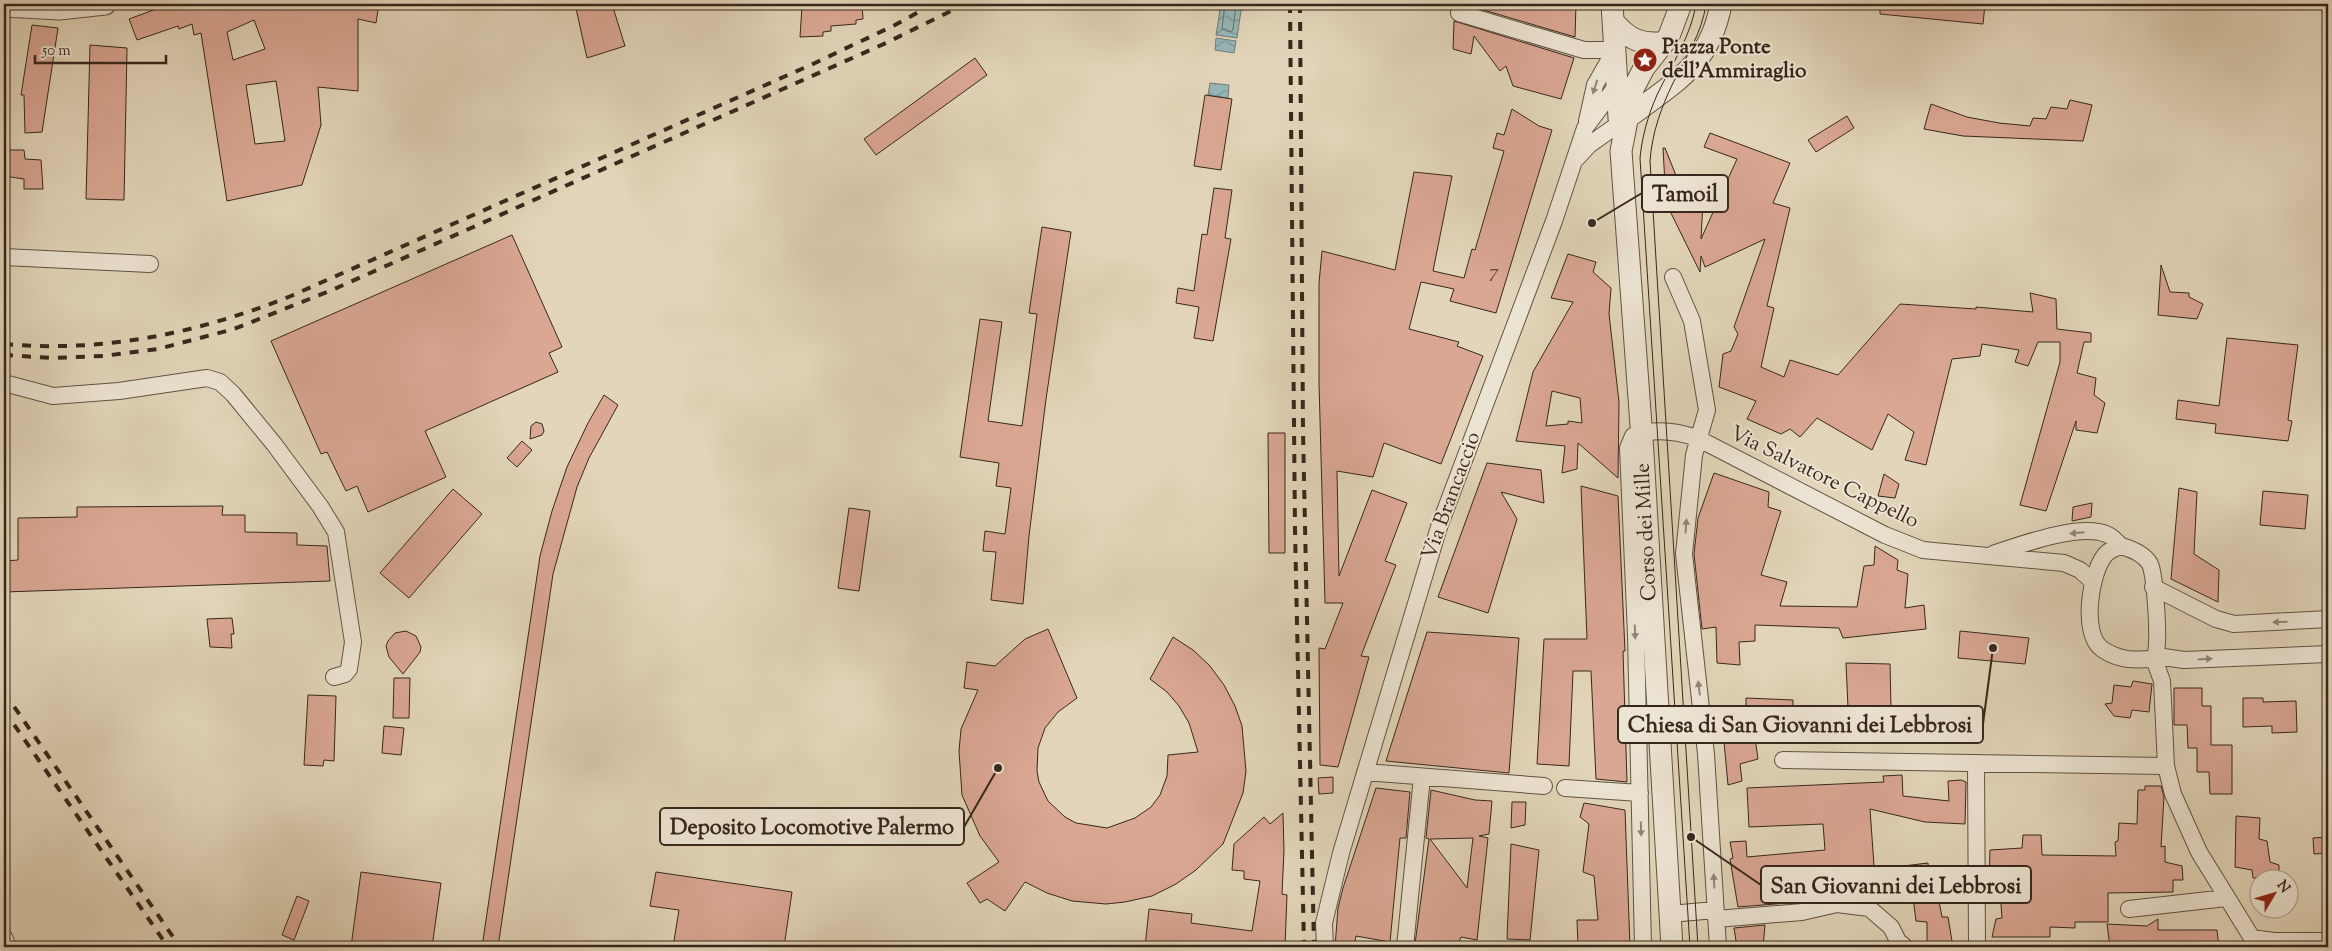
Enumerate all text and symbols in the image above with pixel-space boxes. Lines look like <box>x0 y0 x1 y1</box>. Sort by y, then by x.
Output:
scale bar <box>35 32 166 64</box>
place label: Piazza Ponte dell'Ammiraglio <box>1662 33 1807 87</box>
text: 50 m <box>41 41 71 62</box>
place icon: Piazza Ponte dell'Ammiraglio <box>1632 47 1658 73</box>
one-way arrow <box>1591 80 1599 95</box>
callout: Tamoil <box>1642 175 1728 212</box>
text: Tamoil <box>1652 180 1719 212</box>
house number: 7 <box>1489 259 1499 286</box>
street label: Via Salvatore Cappello <box>1724 419 1924 537</box>
street label: Via Brancaccio <box>1415 428 1489 564</box>
street label: Corso dei Mille <box>1628 462 1666 602</box>
one-way arrow <box>1682 518 1690 534</box>
one-way arrow <box>2069 529 2085 537</box>
one-way arrow <box>2271 618 2287 626</box>
one-way arrow <box>1632 624 1640 640</box>
one-way arrow <box>2197 655 2213 663</box>
one-way arrow <box>1695 679 1703 695</box>
callout: Chiesa di San Giovanni dei Lebbrosi <box>1618 706 1983 743</box>
text: Chiesa di San Giovanni dei Lebbrosi <box>1628 711 1973 743</box>
callout: Deposito Locomotive Palermo <box>660 808 964 845</box>
text: Deposito Locomotive Palermo <box>670 813 954 845</box>
one-way arrow <box>1637 822 1645 838</box>
callout: San Giovanni dei Lebbrosi <box>1761 866 2031 903</box>
north arrow <box>2250 868 2300 918</box>
text: San Giovanni dei Lebbrosi <box>1771 872 2022 904</box>
one-way arrow <box>1709 873 1717 889</box>
text: N <box>2271 877 2294 898</box>

